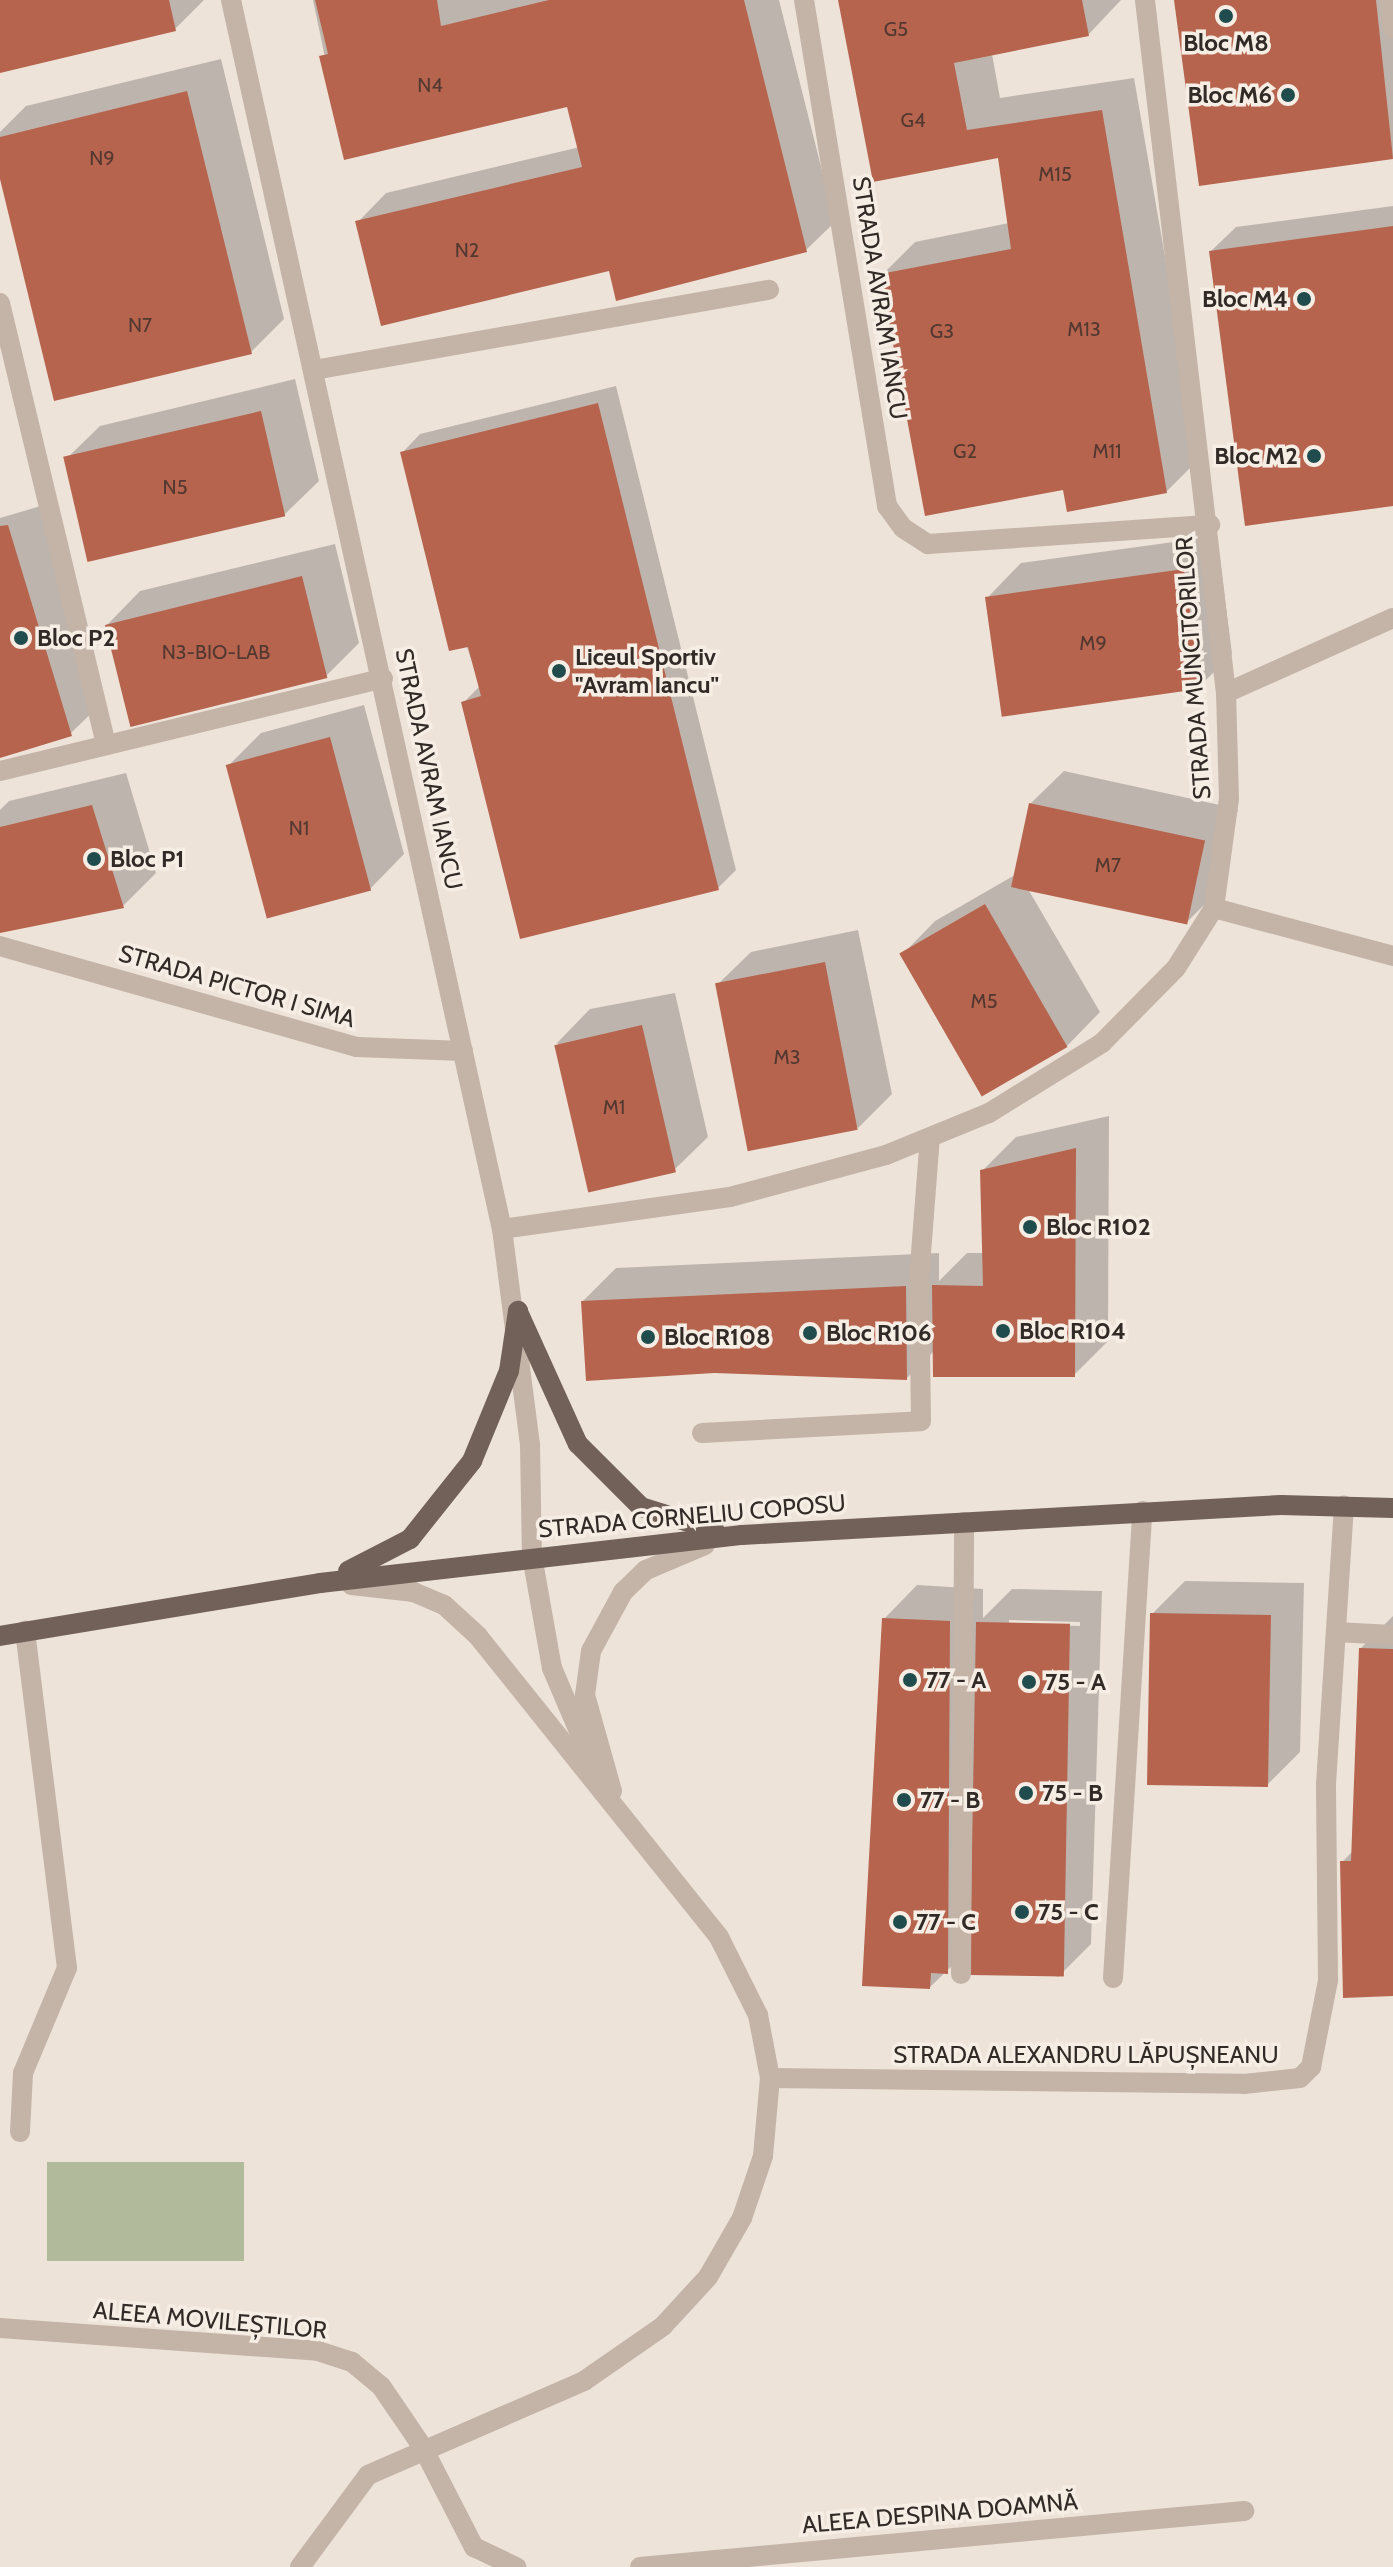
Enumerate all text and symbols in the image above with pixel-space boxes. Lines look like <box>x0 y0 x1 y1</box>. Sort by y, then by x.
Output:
marker: Bloc M8 <box>1217 7 1235 25</box>
house number: G5 <box>884 17 908 41</box>
place label: Bloc M8 <box>1183 29 1269 57</box>
house number: N4 <box>417 73 443 97</box>
place label: Bloc M6 <box>1187 81 1272 109</box>
marker: Bloc M6 <box>1279 86 1297 104</box>
house number: G4 <box>901 108 925 132</box>
house number: N9 <box>89 146 115 170</box>
house number: M15 <box>1038 162 1072 186</box>
street label: STRADA AVRAM IANCU <box>847 174 913 422</box>
house number: N2 <box>455 238 479 262</box>
place label: Bloc M4 <box>1202 285 1288 313</box>
marker: Bloc M4 <box>1295 290 1313 308</box>
house number: N7 <box>128 313 152 337</box>
house number: M13 <box>1067 317 1101 341</box>
house number: G3 <box>930 319 954 343</box>
house number: G2 <box>953 439 977 463</box>
house number: M11 <box>1092 439 1122 463</box>
place label: Bloc M2 <box>1214 442 1298 470</box>
marker: Bloc M2 <box>1305 447 1323 465</box>
house number: N5 <box>163 475 187 499</box>
street label: STRADA MUNCITORILOR <box>1169 536 1217 800</box>
place label: Bloc P2 <box>37 624 115 652</box>
marker: Bloc P2 <box>12 629 30 647</box>
house number: M9 <box>1079 631 1107 655</box>
house number: N3-BIO-LAB <box>162 640 270 664</box>
place label: Liceul Sportiv "Avram Iancu" <box>575 643 719 699</box>
street label: STRADA AVRAM IANCU <box>389 646 469 892</box>
marker: Liceul Sportiv "Avram Iancu" <box>550 662 568 680</box>
house number: N1 <box>289 816 309 840</box>
place label: Bloc P1 <box>110 845 184 873</box>
marker: Bloc P1 <box>85 850 103 868</box>
house number: M7 <box>1095 853 1121 877</box>
street label: STRADA PICTOR I SIMA <box>116 938 358 1034</box>
house number: M5 <box>970 989 998 1013</box>
house number: M3 <box>773 1045 801 1069</box>
house number: M1 <box>603 1095 625 1119</box>
place label: Bloc R102 <box>1046 1213 1151 1241</box>
marker: Bloc R102 <box>1021 1218 1039 1236</box>
place label: Bloc R104 <box>1019 1317 1126 1345</box>
place label: Bloc R106 <box>826 1319 931 1347</box>
marker: Bloc R104 <box>994 1322 1012 1340</box>
place label: Bloc R108 <box>664 1323 770 1351</box>
marker: Bloc R106 <box>801 1324 819 1342</box>
marker: Bloc R108 <box>639 1328 657 1346</box>
street label: STRADA CORNELIU COPOSU <box>537 1488 847 1544</box>
place label: 77 - A <box>926 1666 986 1694</box>
place label: 75 - A <box>1045 1668 1106 1696</box>
marker: 77 - A <box>901 1671 919 1689</box>
marker: 75 - A <box>1020 1673 1038 1691</box>
place label: 75 - B <box>1042 1779 1103 1807</box>
marker: 75 - B <box>1017 1784 1035 1802</box>
place label: 77 - B <box>920 1786 980 1814</box>
marker: 77 - B <box>895 1791 913 1809</box>
place label: 75 - C <box>1038 1898 1099 1926</box>
marker: 75 - C <box>1013 1903 1031 1921</box>
place label: 77 - C <box>916 1908 976 1936</box>
marker: 77 - C <box>891 1913 909 1931</box>
street label: STRADA ALEXANDRU LĂPUȘNEANU <box>893 2041 1279 2069</box>
street label: ALEEA MOVILEȘTILOR <box>92 2295 328 2345</box>
street label: ALEEA DESPINA DOAMNĂ <box>801 2487 1079 2539</box>

